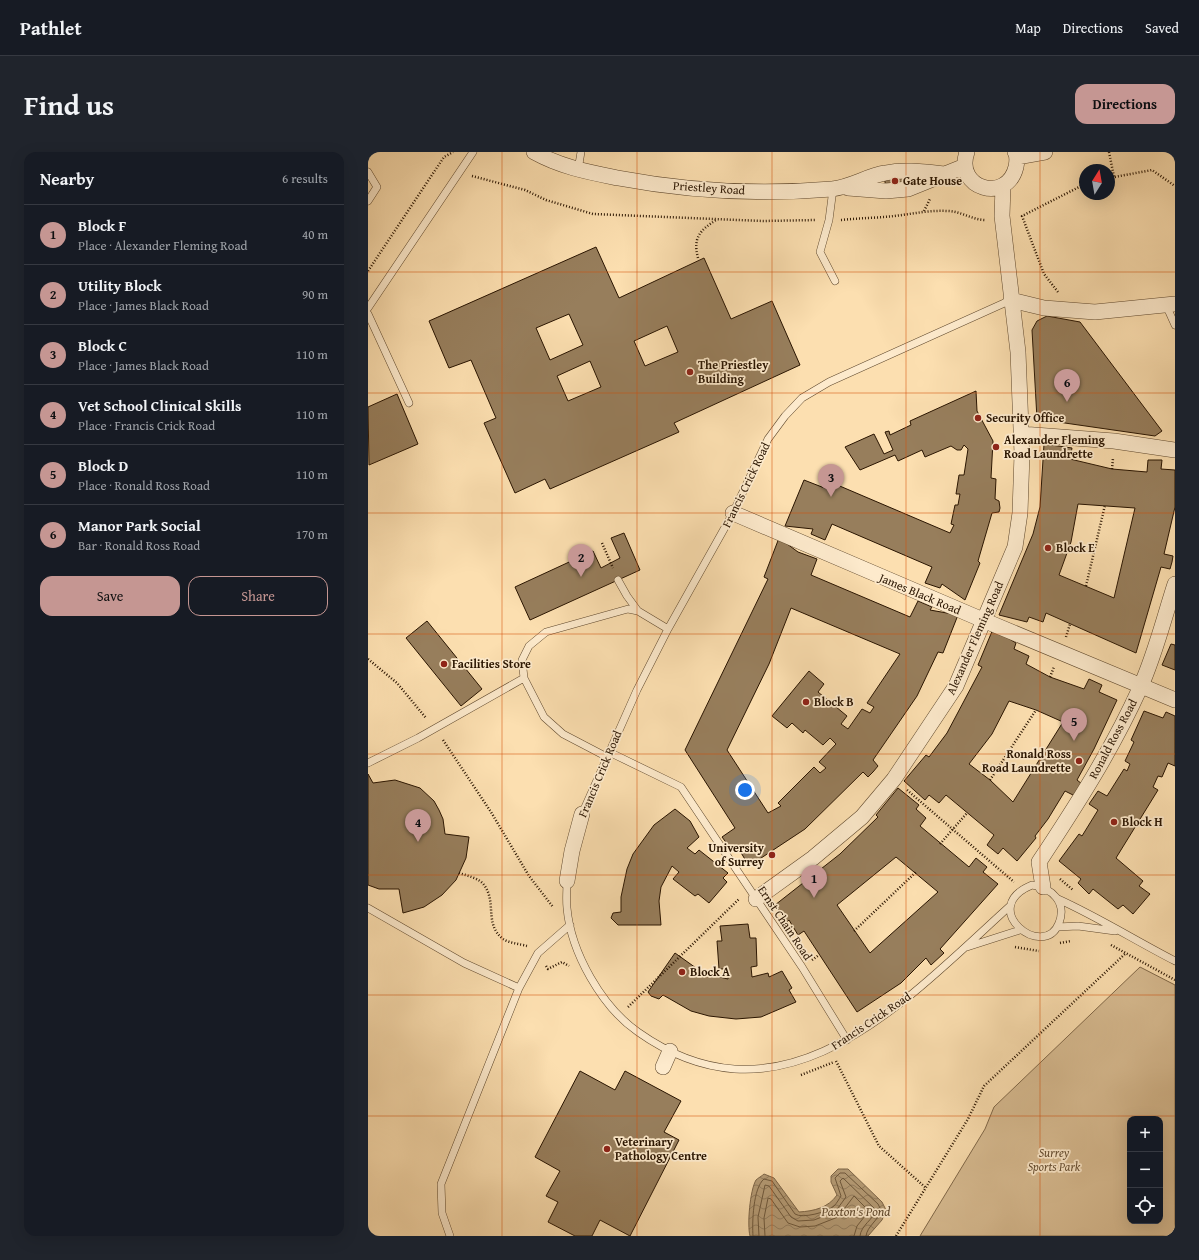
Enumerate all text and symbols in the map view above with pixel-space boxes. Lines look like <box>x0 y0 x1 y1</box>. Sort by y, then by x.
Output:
text: Pathlet <box>20 14 82 42</box>
text: Map <box>1015 18 1041 38</box>
text: Directions <box>1063 18 1123 38</box>
text: Saved <box>1145 18 1179 38</box>
text: Find us <box>24 84 114 125</box>
button: Directions <box>1075 84 1175 124</box>
north arrow <box>1079 164 1115 200</box>
text: Nearby <box>40 166 94 191</box>
text: 6 results <box>282 169 328 188</box>
place label: Gate House <box>903 172 962 189</box>
marker: Gate House <box>890 176 900 186</box>
street label: Priestley Road <box>672 177 746 199</box>
text: Block F <box>78 215 126 236</box>
text: 1 <box>50 225 56 244</box>
text: 40 m <box>302 225 328 244</box>
text: Place · Alexander Fleming Road <box>78 236 247 255</box>
text: Utility Block <box>78 275 162 296</box>
text: 2 <box>50 285 56 304</box>
text: 90 m <box>302 285 328 304</box>
text: Place · James Black Road <box>78 296 209 315</box>
text: Block C <box>78 335 127 356</box>
text: 3 <box>50 345 56 364</box>
text: 110 m <box>296 345 328 364</box>
text: Place · James Black Road <box>78 356 209 375</box>
place label: The Priestley Building <box>698 356 769 387</box>
marker: The Priestley Building <box>685 367 695 377</box>
pin: 6 <box>1054 369 1080 402</box>
text: Vet School Clinical Skills <box>78 395 242 416</box>
text: 4 <box>50 405 56 424</box>
text: 110 m <box>296 405 328 424</box>
place label: Security Office <box>986 409 1064 426</box>
marker: Security Office <box>973 413 983 423</box>
text: Place · Francis Crick Road <box>78 416 215 435</box>
place label: Alexander Fleming Road Laundrette <box>1004 431 1106 462</box>
street label: Francis Crick Road <box>718 439 774 530</box>
marker: Alexander Fleming Road Laundrette <box>991 442 1001 452</box>
text: Block D <box>78 455 128 476</box>
pin: 3 <box>818 464 844 497</box>
text: 5 <box>50 465 56 484</box>
text: 110 m <box>296 465 328 484</box>
text: Place · Ronald Ross Road <box>78 476 210 495</box>
text: Manor Park Social <box>78 515 201 536</box>
text: 6 <box>50 525 56 544</box>
text: 170 m <box>296 525 328 544</box>
text: Bar · Ronald Ross Road <box>78 536 200 555</box>
place label: Block E <box>1056 539 1095 556</box>
marker: Block E <box>1043 543 1053 553</box>
pin: 2 <box>568 544 594 577</box>
street label: James Black Road <box>875 568 964 619</box>
button: Save <box>40 576 180 616</box>
button: Share <box>188 576 328 616</box>
street label: Alexander Fleming Road <box>942 578 1008 697</box>
place label: Facilities Store <box>452 655 531 672</box>
marker: Facilities Store <box>439 659 449 669</box>
place label: Block B <box>814 693 854 710</box>
street label: Ronald Ross Road <box>1084 695 1141 782</box>
marker: Block B <box>801 697 811 707</box>
pin: 5 <box>1061 708 1087 741</box>
street label: Francis Crick Road <box>574 727 626 820</box>
place label: Ronald Ross Road Laundrette <box>982 745 1071 776</box>
marker: Ronald Ross Road Laundrette <box>1074 756 1084 766</box>
your location <box>735 780 755 800</box>
pin: 4 <box>405 809 431 842</box>
place label: Block H <box>1122 813 1163 830</box>
marker: Block H <box>1109 817 1119 827</box>
place label: University of Surrey <box>708 839 765 870</box>
marker: University of Surrey <box>767 850 777 860</box>
pin: 1 <box>801 865 827 898</box>
street label: Ernst Chain Road <box>754 882 817 964</box>
place label: Block A <box>690 963 730 980</box>
marker: Block A <box>677 967 687 977</box>
street label: Francis Crick Road <box>827 987 915 1054</box>
map controls <box>1127 1116 1163 1224</box>
button: + <box>1127 1116 1163 1152</box>
place label: Veterinary Pathology Centre <box>615 1133 707 1164</box>
marker: Veterinary Pathology Centre <box>602 1144 612 1154</box>
park label: Surrey Sports Park <box>1028 1144 1081 1175</box>
button: − <box>1127 1152 1163 1188</box>
button: locate <box>1127 1188 1163 1224</box>
water label: Paxton's Pond <box>820 1202 891 1221</box>

